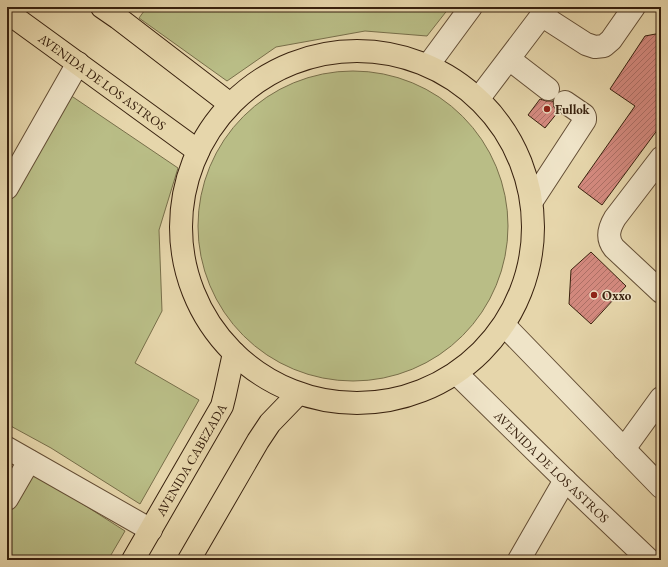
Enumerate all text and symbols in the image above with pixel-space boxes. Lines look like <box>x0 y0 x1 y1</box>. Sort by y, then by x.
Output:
street label: AVENIDA DE LOS ASTROS <box>34 29 169 134</box>
place label: Fullok <box>555 101 591 118</box>
marker: Fullok <box>542 104 552 114</box>
place label: Oxxo <box>602 287 632 304</box>
marker: Oxxo <box>589 290 599 300</box>
street label: AVENIDA CABEZADA <box>152 399 231 520</box>
street label: AVENIDA DE LOS ASTROS <box>490 407 613 527</box>

